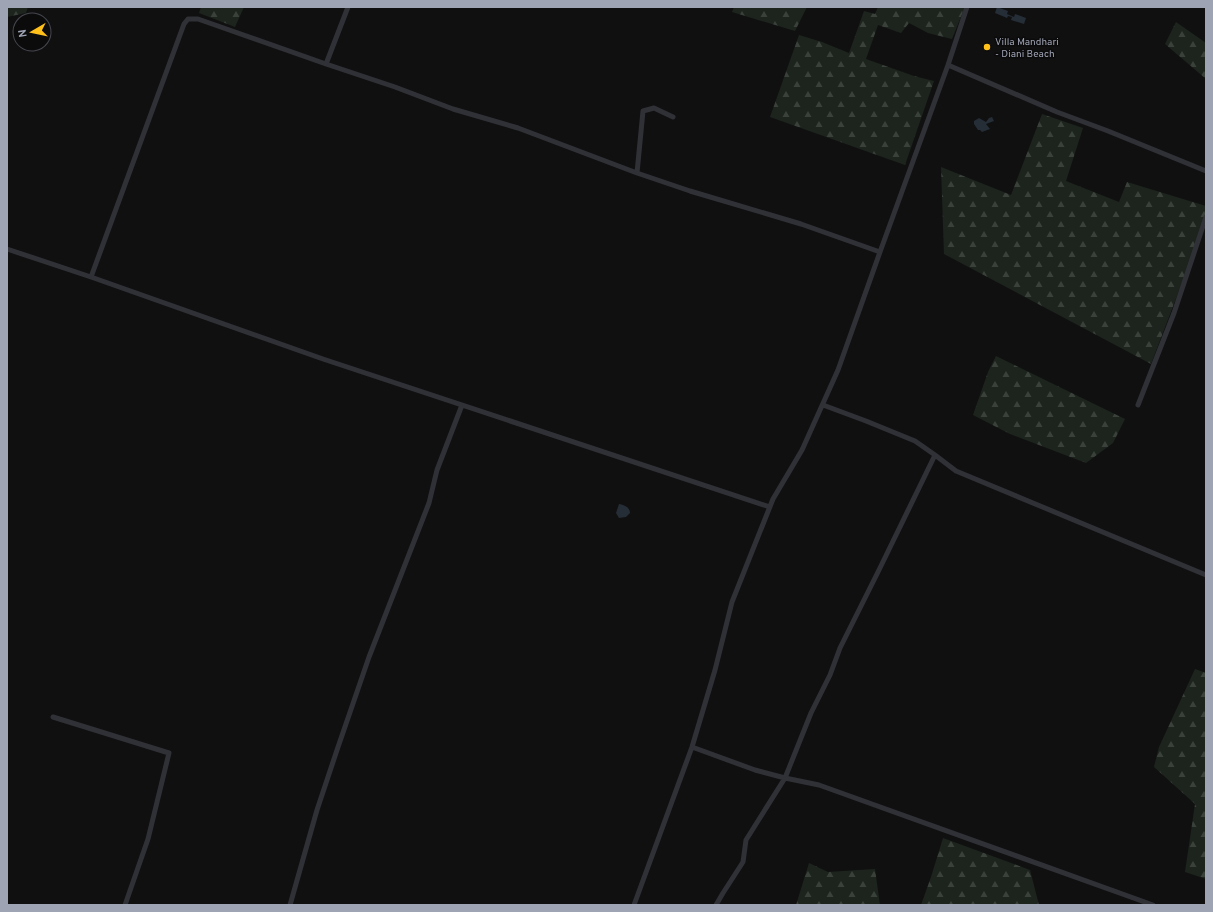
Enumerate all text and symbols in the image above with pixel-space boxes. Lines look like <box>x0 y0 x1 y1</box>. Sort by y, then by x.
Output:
north arrow <box>12 12 52 52</box>
text: N <box>16 28 31 38</box>
place label: Villa Mandhari - Diani Beach <box>995 36 1059 61</box>
marker: Villa Mandhari - Diani Beach <box>982 42 992 52</box>

